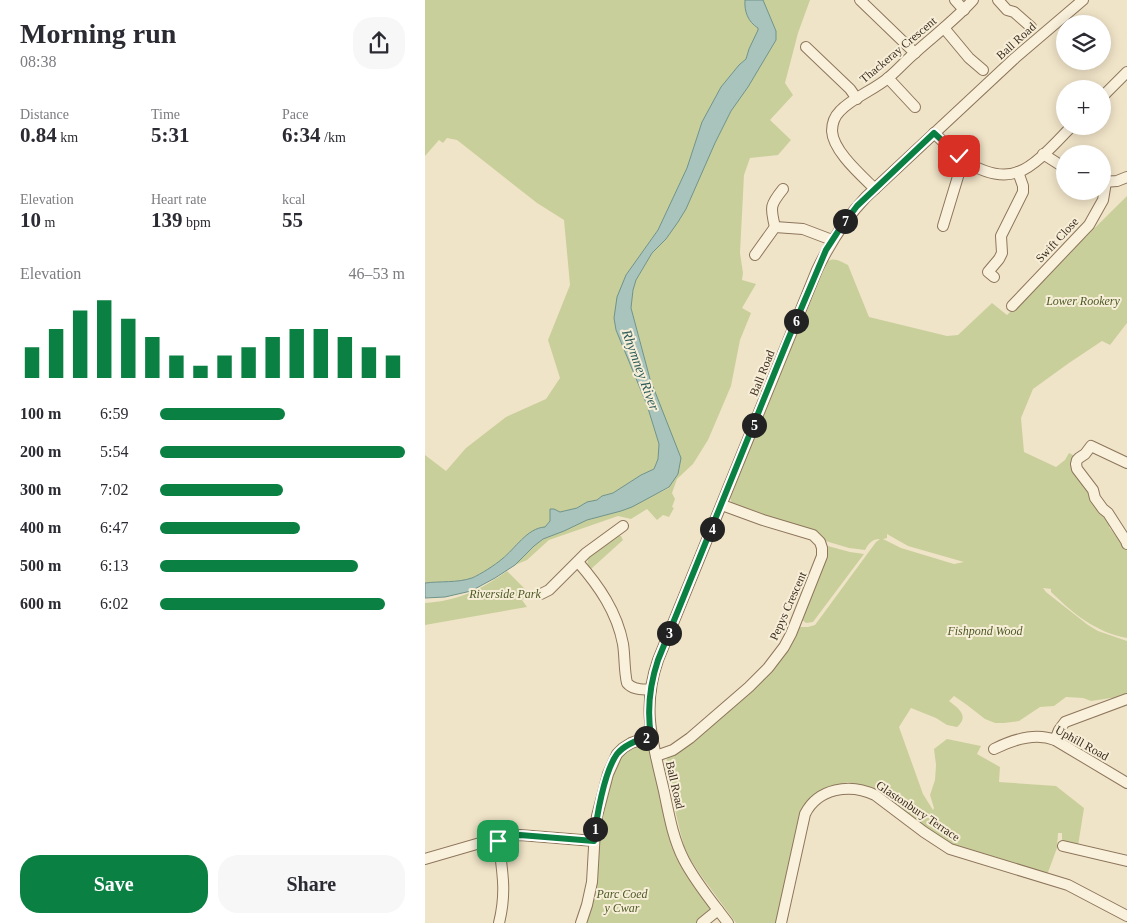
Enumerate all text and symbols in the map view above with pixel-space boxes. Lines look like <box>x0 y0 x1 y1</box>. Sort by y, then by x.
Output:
street label: Thackeray Crescent <box>857 13 940 86</box>
map controls <box>1056 15 1111 200</box>
button: layers <box>1056 15 1111 70</box>
button: share <box>353 17 405 69</box>
text: Morning run <box>20 18 176 49</box>
street label: Ball Road <box>993 20 1039 62</box>
text: 08:38 <box>20 53 56 70</box>
button: + <box>1056 80 1111 135</box>
text: Distance <box>20 107 69 122</box>
text: Time <box>151 107 180 122</box>
text: Pace <box>282 107 308 122</box>
text: 0.84 <box>20 123 57 147</box>
text: 5:31 <box>151 123 190 147</box>
text: 6:34 <box>282 123 321 147</box>
text: km <box>57 130 78 145</box>
text: /km <box>321 130 346 145</box>
pin <box>938 135 980 177</box>
icon: check <box>945 142 973 170</box>
button: − <box>1056 145 1111 200</box>
text: Elevation <box>20 192 74 207</box>
text: Heart rate <box>151 192 207 207</box>
text: kcal <box>282 192 305 207</box>
text: 10 <box>20 208 41 232</box>
text: 139 <box>151 208 183 232</box>
text: 55 <box>282 208 303 232</box>
pin: 7 <box>833 208 857 234</box>
text: 7 <box>842 214 849 229</box>
text: m <box>41 215 55 230</box>
text: bpm <box>183 215 211 230</box>
street label: Swift Close <box>1033 215 1081 265</box>
text: Elevation <box>20 265 81 282</box>
text: 46–53 m <box>349 265 405 282</box>
park label: Lower Rookery <box>1045 294 1120 308</box>
pin: 6 <box>783 308 809 334</box>
text: 6 <box>793 314 800 329</box>
water label: Rhymney River <box>619 327 662 413</box>
street label: Ball Road <box>746 348 778 398</box>
text: 100 m <box>20 405 61 422</box>
text: 6:59 <box>100 405 128 422</box>
pin: 5 <box>741 412 767 438</box>
text: 5 <box>751 418 758 433</box>
text: 200 m <box>20 443 61 460</box>
text: 5:54 <box>100 443 128 460</box>
text: 300 m <box>20 481 61 498</box>
text: 7:02 <box>100 481 128 498</box>
pin: 4 <box>699 516 725 542</box>
text: 400 m <box>20 519 61 536</box>
text: 6:47 <box>100 519 128 536</box>
text: 4 <box>709 522 716 537</box>
text: 500 m <box>20 557 61 574</box>
text: 6:13 <box>100 557 128 574</box>
street label: Pepys Crescent <box>767 569 810 642</box>
park label: Riverside Park <box>468 587 541 601</box>
text: 600 m <box>20 595 61 612</box>
text: 6:02 <box>100 595 128 612</box>
pin: 3 <box>657 620 681 646</box>
park label: Fishpond Wood <box>946 624 1024 638</box>
text: 3 <box>666 626 673 641</box>
street label: Uphill Road <box>1053 723 1111 763</box>
pin: 2 <box>633 726 659 750</box>
text: 2 <box>643 731 650 746</box>
street label: Ball Road <box>663 760 687 810</box>
street label: Glastonbury Terrace <box>874 778 962 844</box>
pin: 1 <box>583 816 607 842</box>
pin <box>477 820 519 862</box>
text: 1 <box>592 822 599 837</box>
icon: arrive <box>484 827 512 855</box>
button: Save <box>20 855 208 913</box>
button: Share <box>218 855 405 913</box>
park label: Parc Coed y Cwar <box>595 887 649 915</box>

